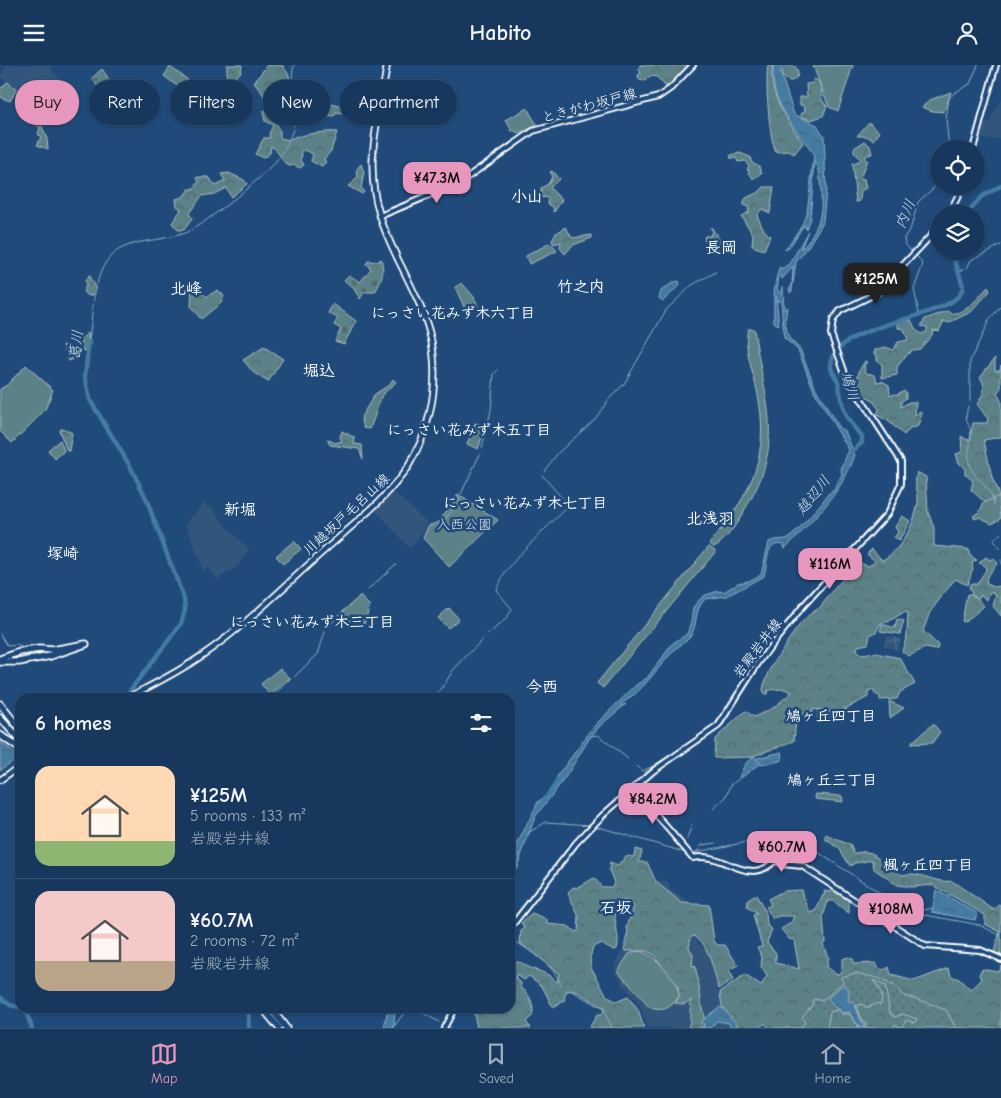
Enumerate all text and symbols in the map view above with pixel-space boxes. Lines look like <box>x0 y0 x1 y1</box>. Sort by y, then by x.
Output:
icon: menu <box>20 19 48 47</box>
icon: person <box>953 19 981 47</box>
text: Habito <box>470 20 531 46</box>
chip: Buy <box>15 80 79 125</box>
chip: Rent <box>89 80 160 125</box>
chip: Filters <box>170 80 253 125</box>
chip: New <box>263 80 330 125</box>
chip: Apartment <box>340 80 457 125</box>
street label: ときがわ坂戸線 <box>540 85 639 126</box>
map controls <box>930 140 985 260</box>
button: locate <box>930 140 985 195</box>
pin: ¥47.3M <box>396 161 478 204</box>
text: ¥47.3M <box>414 169 460 187</box>
district label: 小山 <box>511 188 543 206</box>
water label: 内川 <box>891 197 919 231</box>
button: layers <box>930 205 985 260</box>
district label: 長岡 <box>705 239 737 257</box>
pin: ¥125M <box>841 263 911 305</box>
text: ¥125M <box>854 270 898 288</box>
district label: 竹之内 <box>557 278 605 296</box>
district label: 北峰 <box>170 280 202 298</box>
district label: にっさい花みず木六丁目 <box>371 304 535 322</box>
water label: 葛川 <box>65 329 87 361</box>
district label: 堀込 <box>303 362 335 380</box>
water label: 鳩川 <box>837 369 863 403</box>
district label: にっさい花みず木五丁目 <box>387 421 551 439</box>
street label: 川越坂戸毛呂山線 <box>300 470 393 559</box>
water label: 越辺川 <box>791 472 834 519</box>
district label: にっさい花みず木七丁目 <box>443 494 607 512</box>
district label: 新堀 <box>224 501 256 519</box>
district label: 北浅羽 <box>686 510 734 528</box>
park label: 入西公園 <box>436 516 492 533</box>
district label: 塚崎 <box>47 545 79 563</box>
pin: ¥116M <box>795 547 865 590</box>
text: ¥116M <box>809 555 851 573</box>
district label: にっさい花みず木三丁目 <box>230 613 394 631</box>
street label: 岩殿岩井線 <box>730 615 785 681</box>
district label: 今西 <box>526 678 558 696</box>
district label: 鳩ヶ丘四丁目 <box>786 707 876 725</box>
icon: filters <box>467 709 495 737</box>
text: 6 homes <box>35 711 111 735</box>
district label: 鳩ヶ丘三丁目 <box>787 771 877 789</box>
text: ¥125M <box>190 783 247 807</box>
pin: ¥84.2M <box>612 783 694 825</box>
icon: home <box>75 786 135 846</box>
text: ¥84.2M <box>629 790 677 808</box>
text: 5 rooms · 133 m² <box>190 807 306 825</box>
text: 岩殿岩井線 <box>190 830 270 848</box>
pin: ¥60.7M <box>741 831 823 873</box>
text: ¥60.7M <box>758 838 806 856</box>
district label: 楓ヶ丘四丁目 <box>883 856 973 874</box>
pin: ¥108M <box>856 893 926 935</box>
district label: 石坂 <box>600 899 632 917</box>
text: ¥108M <box>869 900 913 918</box>
text: ¥60.7M <box>190 908 254 932</box>
icon: home <box>75 911 135 971</box>
text: 2 rooms · 72 m² <box>190 932 299 950</box>
text: 岩殿岩井線 <box>190 955 270 973</box>
tab: Map <box>150 1040 178 1087</box>
tab: Saved <box>479 1040 514 1087</box>
tab: Home <box>815 1040 851 1087</box>

